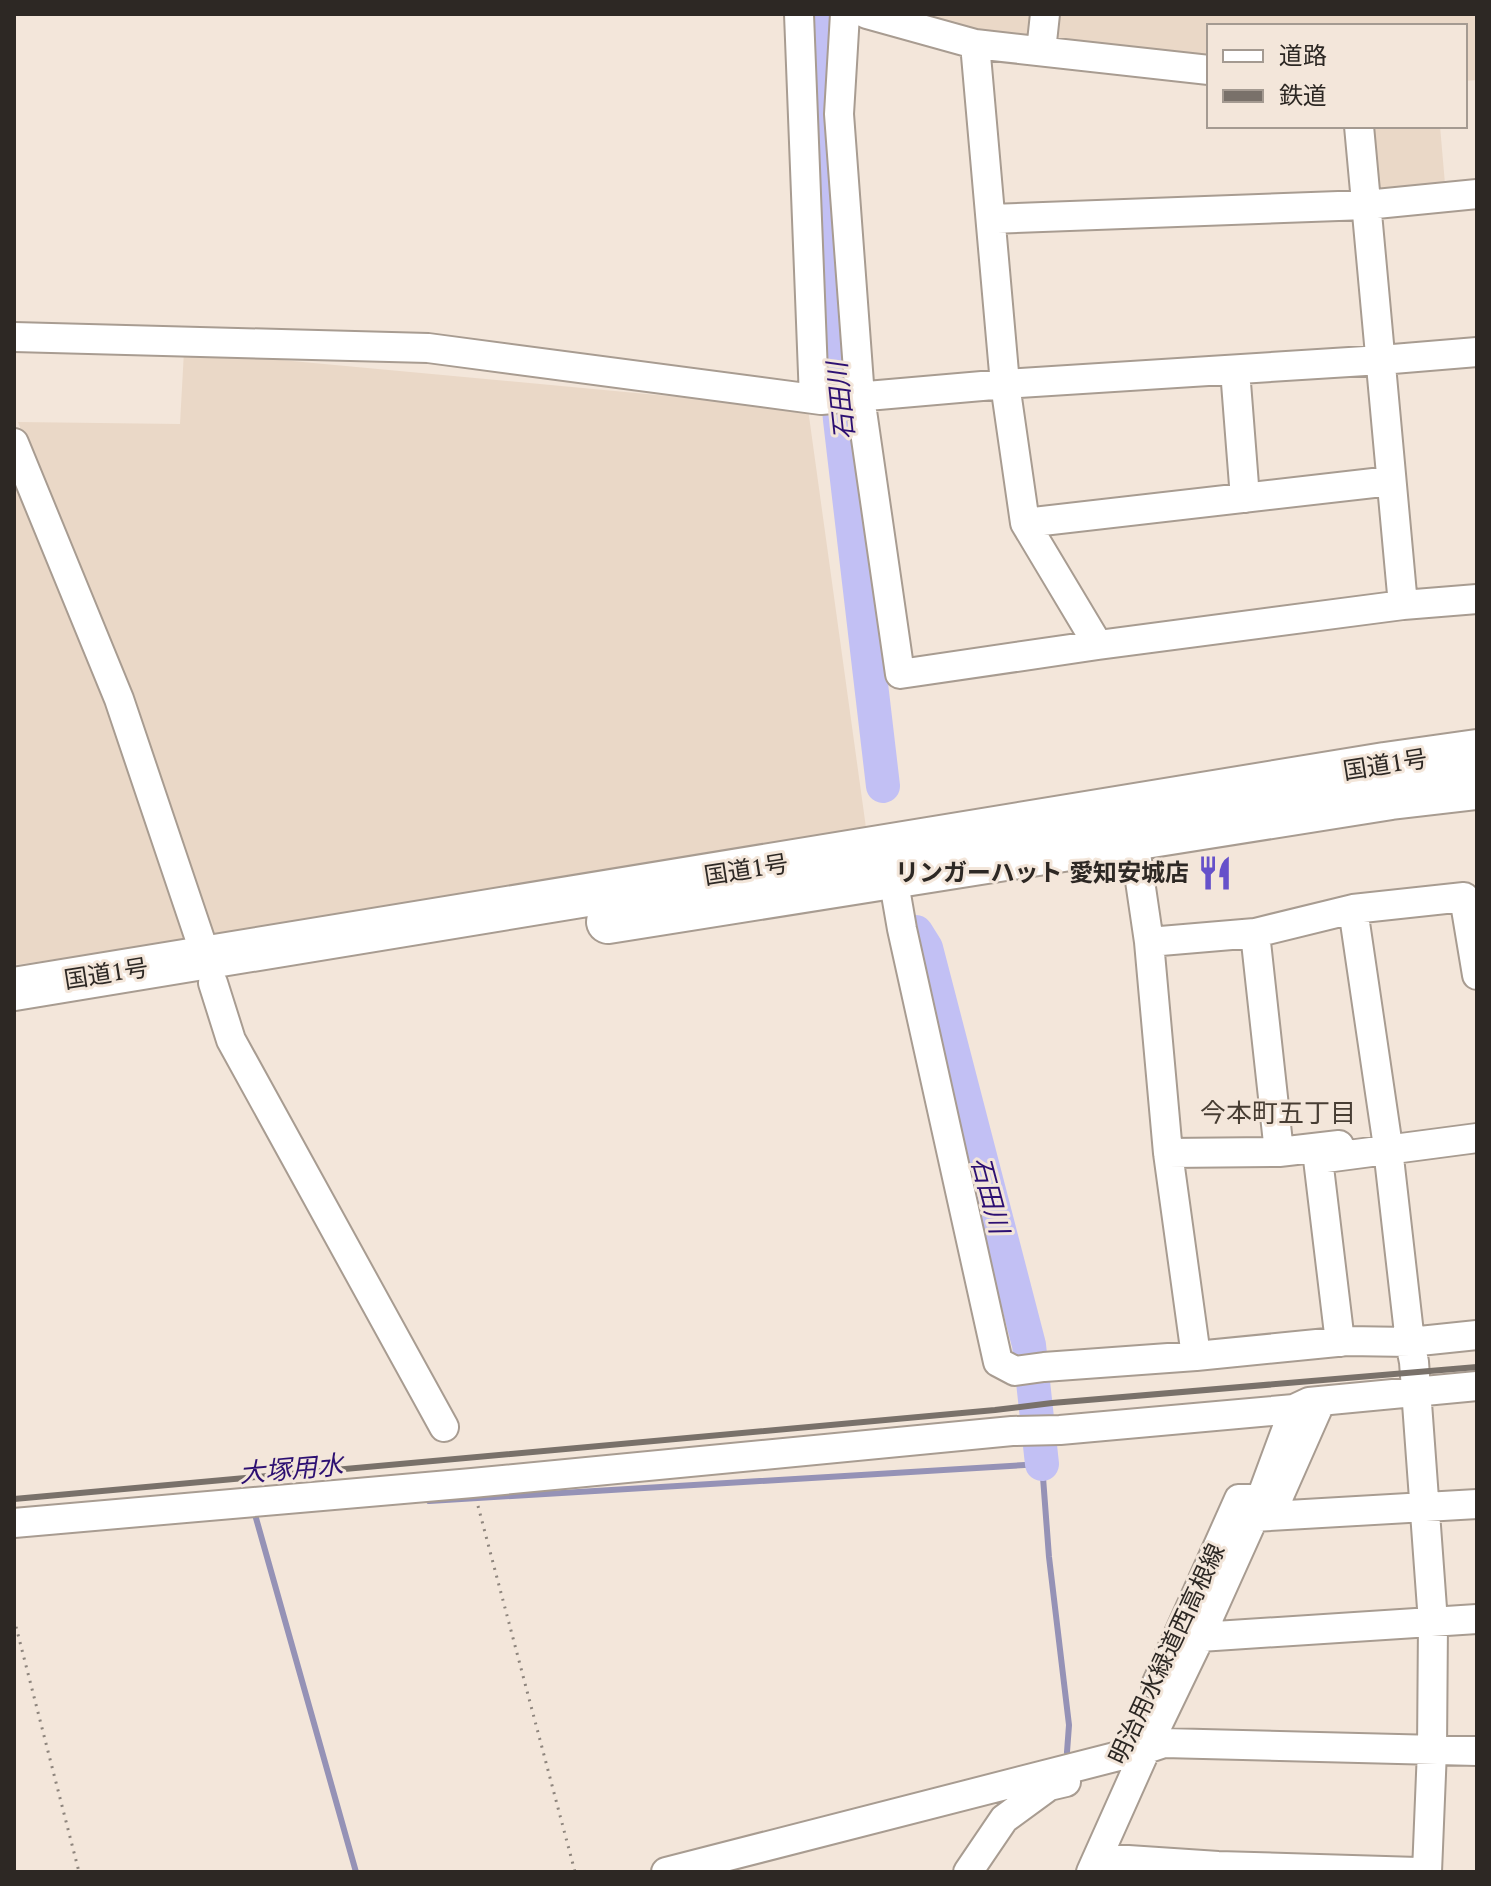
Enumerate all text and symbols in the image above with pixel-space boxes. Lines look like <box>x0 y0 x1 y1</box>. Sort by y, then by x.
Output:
legend <box>1207 24 1467 128</box>
text: 道路 <box>1279 39 1327 71</box>
text: 鉄道 <box>1279 79 1327 111</box>
water label: 石田川 <box>819 358 861 442</box>
street label: 国道1号 <box>1340 742 1429 786</box>
street label: 国道1号 <box>701 847 790 891</box>
restaurant icon: リンガーハット 愛知安城店 <box>1196 854 1234 892</box>
place label: リンガーハット 愛知安城店 <box>895 856 1189 888</box>
street label: 国道1号 <box>61 951 150 995</box>
district label: 今本町五丁目 <box>1200 1095 1356 1129</box>
water label: 石田川 <box>964 1153 1018 1240</box>
water label: 大塚用水 <box>238 1446 347 1489</box>
street label: 明治用水緑道西高根線 <box>1101 1538 1231 1769</box>

